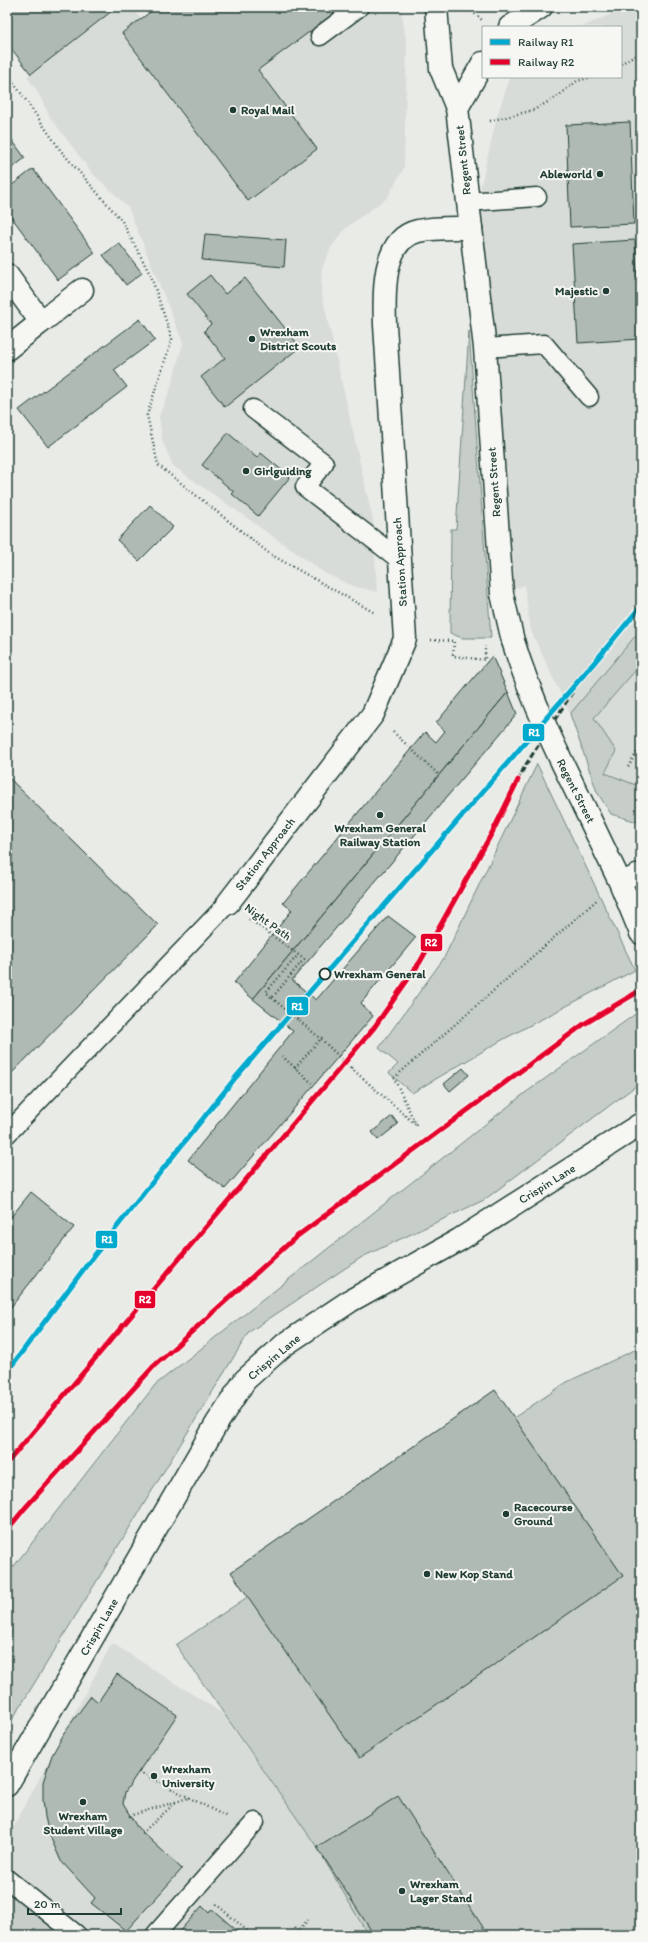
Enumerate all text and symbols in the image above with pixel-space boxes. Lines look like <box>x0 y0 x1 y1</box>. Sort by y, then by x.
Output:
legend <box>482 26 622 78</box>
text: Railway R1 <box>518 35 574 49</box>
text: Railway R2 <box>518 55 575 69</box>
place label: Royal Mail <box>241 103 295 118</box>
marker: Royal Mail <box>228 105 238 115</box>
street label: Regent Street <box>452 124 474 196</box>
place label: Ableworld <box>539 167 592 181</box>
marker: Ableworld <box>595 169 605 179</box>
place label: Majestic <box>555 284 598 299</box>
marker: Majestic <box>601 286 611 296</box>
place label: Wrexham District Scouts <box>260 325 337 353</box>
marker: Wrexham District Scouts <box>247 334 257 344</box>
street label: Regent Street <box>485 446 503 517</box>
place label: Girlguiding <box>254 464 312 479</box>
marker: Girlguiding <box>241 466 251 476</box>
street label: Station Approach <box>390 517 410 607</box>
line badge: R1 <box>522 723 545 742</box>
text: R1 <box>528 726 541 739</box>
street label: Regent Street <box>554 757 598 826</box>
marker: Wrexham General Railway Station <box>375 810 385 820</box>
street label: Station Approach <box>232 815 298 893</box>
place label: Wrexham General Railway Station <box>334 821 426 850</box>
street label: Night Path <box>242 900 294 944</box>
line badge: R2 <box>420 933 443 952</box>
text: R2 <box>425 936 437 949</box>
marker: Wrexham General <box>318 967 332 981</box>
place label: Wrexham General <box>334 967 426 981</box>
line badge: R1 <box>286 996 309 1016</box>
text: R1 <box>291 1000 304 1013</box>
street label: Crispin Lane <box>516 1161 578 1207</box>
line badge: R1 <box>95 1230 118 1249</box>
text: R1 <box>101 1233 114 1246</box>
line badge: R2 <box>134 1290 156 1309</box>
text: R2 <box>139 1293 151 1306</box>
street label: Crispin Lane <box>245 1331 303 1383</box>
place label: Racecourse Ground <box>514 1500 573 1528</box>
marker: Racecourse Ground <box>501 1509 511 1519</box>
place label: New Kop Stand <box>435 1567 513 1582</box>
marker: New Kop Stand <box>422 1569 432 1579</box>
street label: Crispin Lane <box>77 1596 121 1658</box>
place label: Wrexham University <box>162 1762 215 1791</box>
marker: Wrexham University <box>149 1771 159 1781</box>
marker: Wrexham Student Village <box>78 1797 88 1807</box>
place label: Wrexham Student Village <box>43 1809 123 1838</box>
place label: Wrexham Lager Stand <box>410 1877 473 1906</box>
marker: Wrexham Lager Stand <box>397 1886 407 1896</box>
scale bar <box>28 1890 121 1916</box>
text: 20 m <box>34 1897 61 1911</box>

